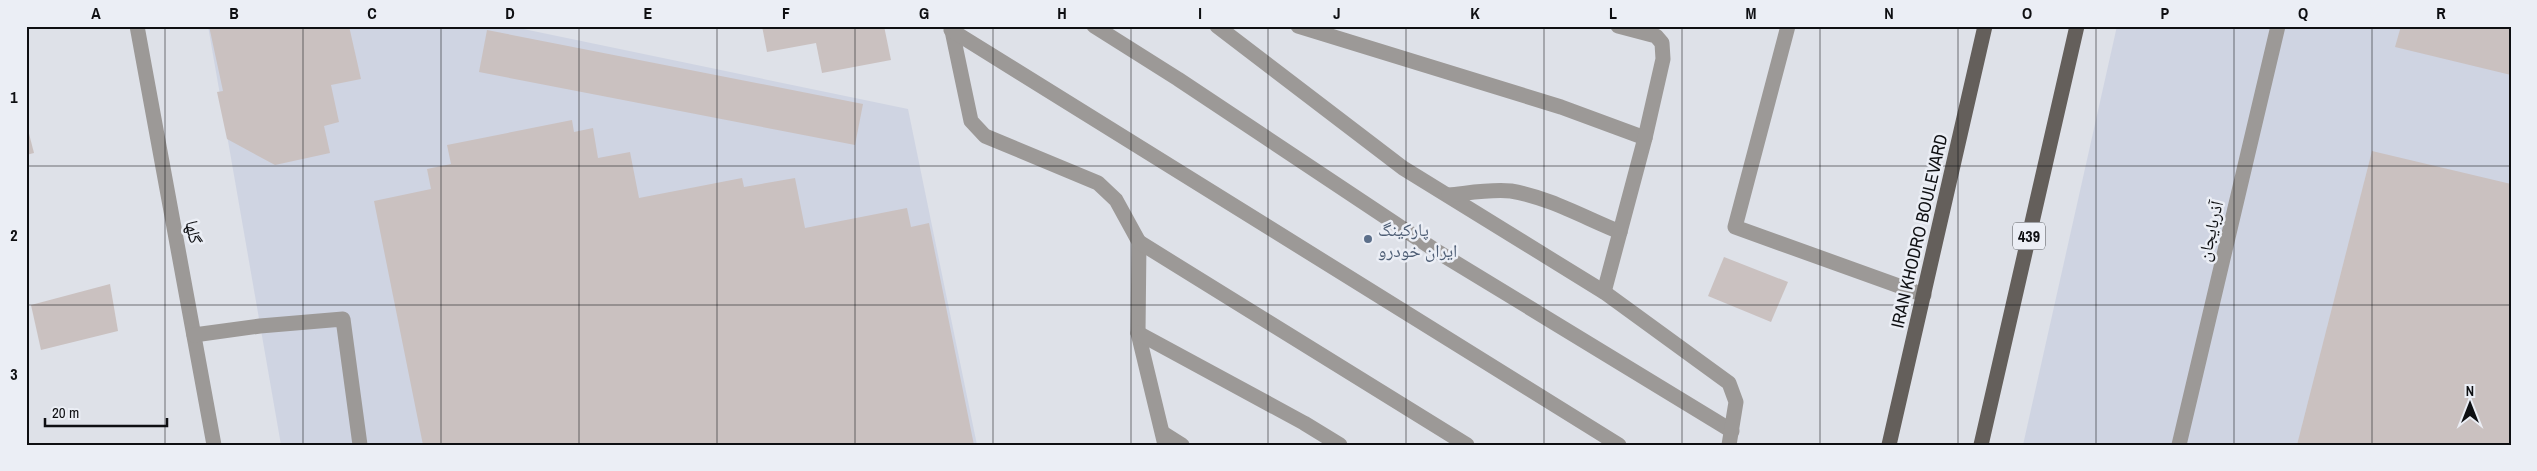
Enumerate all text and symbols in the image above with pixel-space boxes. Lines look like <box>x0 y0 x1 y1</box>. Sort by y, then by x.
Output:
text: A <box>91 2 101 24</box>
text: B <box>229 2 239 24</box>
text: C <box>367 2 377 24</box>
text: D <box>505 2 515 24</box>
text: E <box>644 2 653 24</box>
text: F <box>782 2 790 24</box>
text: G <box>919 2 929 24</box>
text: H <box>1057 2 1067 24</box>
text: I <box>1198 2 1202 24</box>
text: J <box>1333 2 1341 24</box>
text: K <box>1470 2 1480 24</box>
text: L <box>1609 2 1617 24</box>
text: M <box>1746 2 1757 24</box>
text: N <box>1884 2 1894 24</box>
text: O <box>2022 2 2032 24</box>
text: P <box>2161 2 2170 24</box>
text: Q <box>2298 2 2308 24</box>
text: R <box>2436 2 2446 24</box>
text: 1 <box>10 86 18 108</box>
street label: IRAN KHODRO BOULEVARD <box>1885 132 1953 330</box>
street label: آذربایجان <box>2191 198 2229 264</box>
place label: پارکینگ ایران خودرو <box>1378 217 1457 263</box>
street label: گلها <box>180 218 209 246</box>
road number: 439 <box>2013 222 2045 250</box>
text: 2 <box>10 224 18 246</box>
marker: پارکینگ ایران خودرو <box>1362 233 1374 245</box>
text: 3 <box>10 363 18 385</box>
north arrow <box>2444 378 2494 428</box>
text: N <box>2466 382 2474 400</box>
scale bar <box>45 396 168 428</box>
text: 20 m <box>52 402 79 423</box>

